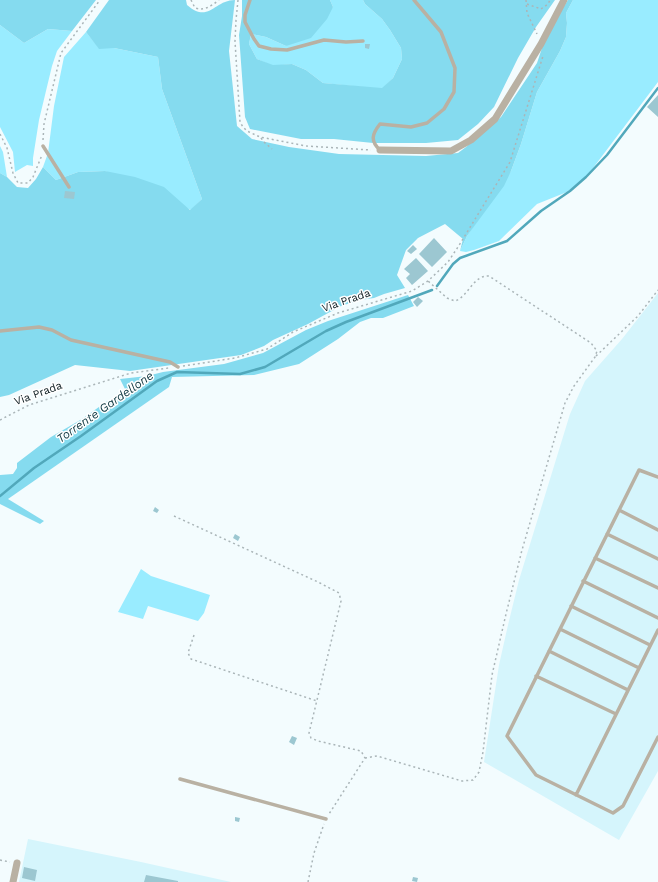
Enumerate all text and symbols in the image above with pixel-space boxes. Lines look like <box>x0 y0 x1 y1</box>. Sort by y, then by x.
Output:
street label: Via Prada <box>320 286 372 315</box>
water label: Torrente Gardellone <box>54 368 156 446</box>
street label: Via Prada <box>12 379 64 408</box>

